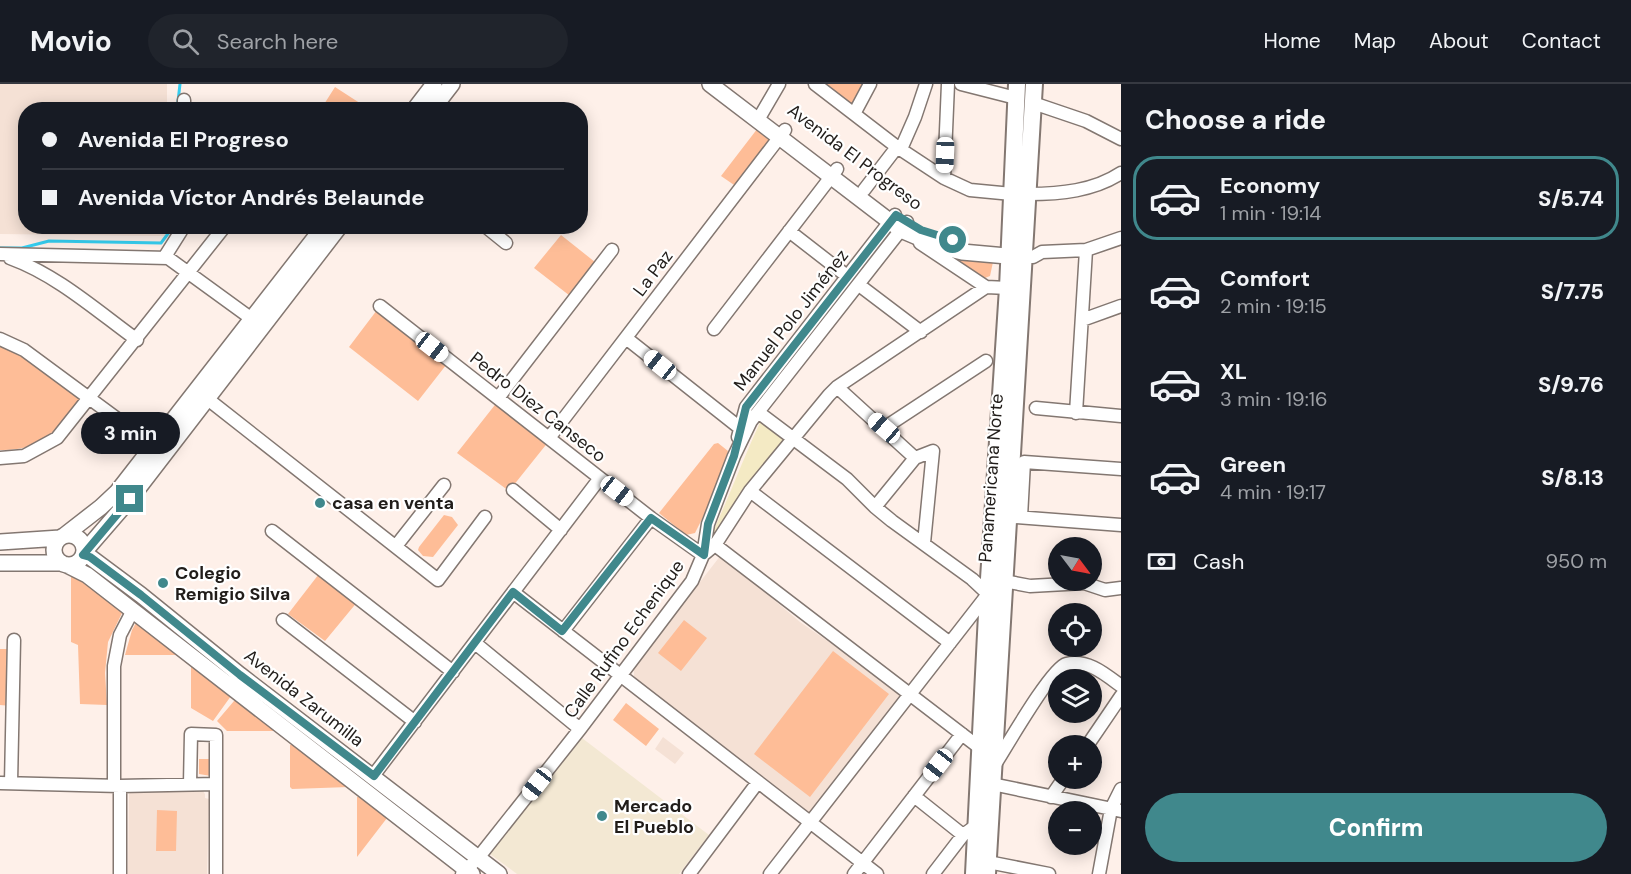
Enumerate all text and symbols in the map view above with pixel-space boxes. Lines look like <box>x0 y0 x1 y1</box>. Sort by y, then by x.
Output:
search box <box>148 14 568 68</box>
text: Movio <box>30 23 112 60</box>
icon: search <box>169 25 202 58</box>
text: Search here <box>217 27 338 56</box>
text: Home <box>1263 27 1321 55</box>
text: Map <box>1354 27 1396 55</box>
text: About <box>1429 27 1489 55</box>
text: Contact <box>1522 27 1601 55</box>
street label: Avenida El Progreso <box>783 98 927 216</box>
text: Choose a ride <box>1145 102 1326 137</box>
text: Avenida El Progreso <box>78 125 289 154</box>
car <box>935 137 955 173</box>
icon: car <box>1148 171 1202 225</box>
text: Economy <box>1220 171 1320 200</box>
text: Avenida Víctor Andrés Belaunde <box>78 183 424 212</box>
text: S/5.74 <box>1538 184 1604 213</box>
text: 1 min · 19:14 <box>1220 200 1321 226</box>
route start <box>939 226 966 253</box>
street label: Manuel Polo Jiménez <box>728 244 854 396</box>
street label: La Paz <box>628 245 678 301</box>
icon: car <box>1148 264 1202 318</box>
text: Comfort <box>1220 264 1310 293</box>
text: S/7.75 <box>1541 277 1604 306</box>
text: 2 min · 19:15 <box>1220 293 1327 319</box>
car <box>412 329 452 365</box>
street label: Pedro Diez Canseco <box>465 346 611 468</box>
car <box>640 347 680 383</box>
icon: car <box>1148 357 1202 411</box>
text: XL <box>1220 357 1247 386</box>
text: S/9.76 <box>1538 370 1604 399</box>
text: 3 min · 19:16 <box>1220 386 1327 412</box>
street label: Panamericana Norte <box>973 393 1009 563</box>
car <box>865 409 903 447</box>
callout: 3 min <box>80 412 180 454</box>
text: 3 min <box>104 420 157 446</box>
icon: car <box>1148 450 1202 504</box>
text: Green <box>1220 450 1286 479</box>
text: S/8.13 <box>1541 463 1604 492</box>
car <box>597 473 637 509</box>
text: 4 min · 19:17 <box>1220 479 1326 505</box>
route end <box>116 485 143 512</box>
place label: casa en venta <box>332 491 454 515</box>
marker: casa en venta <box>313 496 327 510</box>
north arrow <box>1048 537 1102 591</box>
map controls <box>1048 537 1102 855</box>
icon: cash <box>1145 545 1178 578</box>
text: Cash <box>1193 547 1244 576</box>
text: 950 m <box>1545 548 1607 574</box>
street label: Calle Rufino Echenique <box>558 555 690 723</box>
place label: Colegio Remigio Silva <box>175 561 290 606</box>
marker: Colegio Remigio Silva <box>156 576 170 590</box>
button: locate <box>1048 603 1102 657</box>
street label: Avenida Zarumilla <box>239 644 369 752</box>
button: layers <box>1048 669 1102 723</box>
button: + <box>1048 735 1102 789</box>
car <box>920 745 956 785</box>
car <box>519 764 555 804</box>
button: Confirm <box>1145 793 1607 862</box>
place label: Mercado El Pueblo <box>614 794 694 839</box>
button: − <box>1048 801 1102 855</box>
marker: Mercado El Pueblo <box>595 809 609 823</box>

